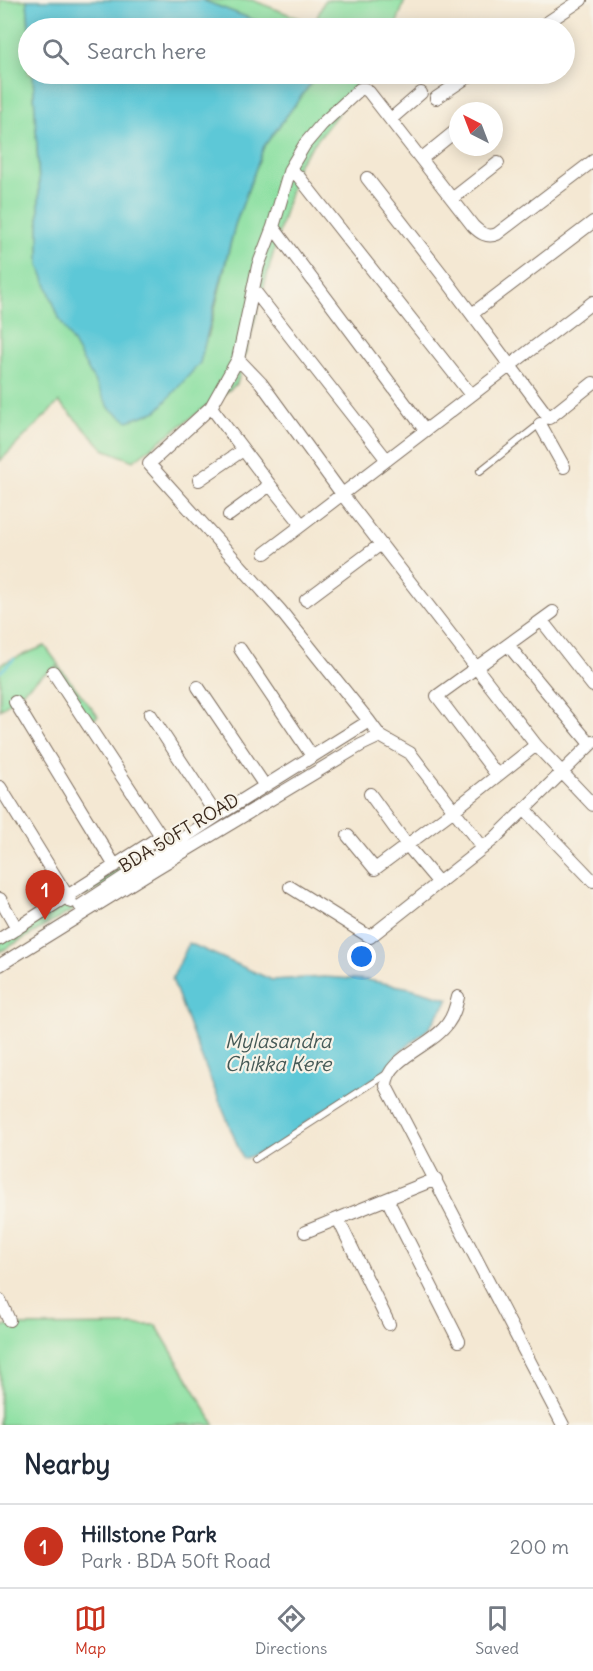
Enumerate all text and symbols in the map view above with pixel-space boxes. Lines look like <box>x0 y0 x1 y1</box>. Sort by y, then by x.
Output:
search box <box>18 18 575 84</box>
icon: search <box>39 35 72 68</box>
text: Search here <box>87 37 206 65</box>
north arrow <box>449 102 503 156</box>
street label: BDA 50FT ROAD <box>114 788 243 877</box>
pin: 1 <box>26 870 64 920</box>
your location <box>347 942 376 971</box>
water label: Mylasandra Chikka Kere <box>225 1028 333 1076</box>
text: Nearby <box>24 1448 110 1481</box>
text: Hillstone Park <box>81 1520 217 1548</box>
text: 1 <box>40 1534 47 1559</box>
text: 200 m <box>509 1534 569 1559</box>
text: Park · BDA 50ft Road <box>81 1548 271 1573</box>
tab: Map <box>74 1602 107 1658</box>
tab: Directions <box>255 1602 327 1658</box>
tab: Saved <box>475 1602 519 1658</box>

